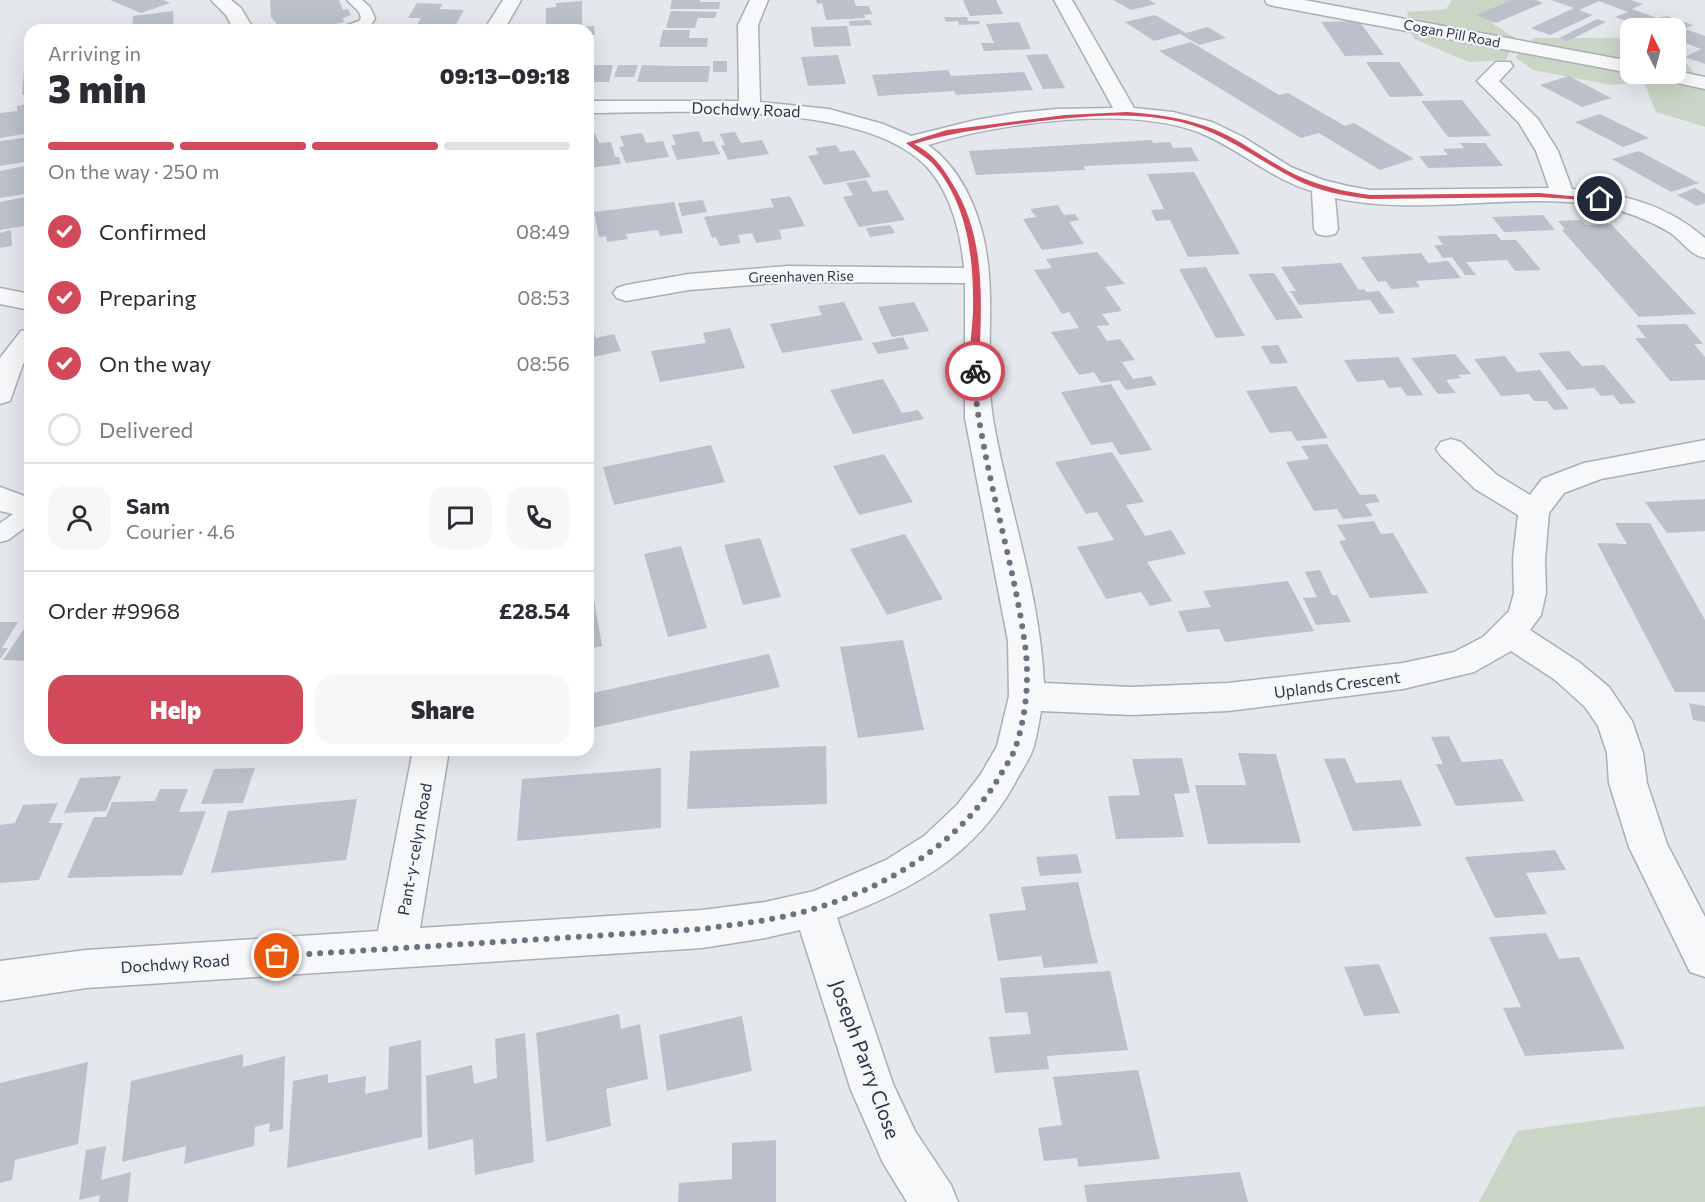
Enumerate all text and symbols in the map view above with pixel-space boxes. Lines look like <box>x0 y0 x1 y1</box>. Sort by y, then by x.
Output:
street label: Cogan Pill Road <box>1402 15 1502 51</box>
north arrow <box>1620 18 1686 84</box>
map controls <box>1620 18 1686 84</box>
text: Arriving in <box>48 41 141 65</box>
text: 09:13–09:18 <box>440 62 570 89</box>
text: 3 min <box>48 63 146 111</box>
street label: Dochdwy Road <box>691 98 801 120</box>
text: On the way · 250 m <box>48 159 219 183</box>
pin <box>1574 173 1625 224</box>
icon: home <box>1583 182 1616 215</box>
icon: check <box>48 215 81 248</box>
text: Confirmed <box>99 218 206 245</box>
text: 08:49 <box>516 219 570 243</box>
street label: Greenhaven Rise <box>748 267 854 285</box>
icon: check <box>48 281 81 314</box>
text: Preparing <box>99 284 196 311</box>
text: 08:53 <box>517 285 570 309</box>
courier <box>945 341 1005 401</box>
icon: check <box>48 347 81 380</box>
text: On the way <box>99 350 211 377</box>
text: 08:56 <box>516 351 570 375</box>
icon: bike <box>959 355 992 388</box>
text: Delivered <box>99 416 193 443</box>
button: person <box>48 486 111 549</box>
button: chat <box>429 486 492 549</box>
button: phone <box>507 486 570 549</box>
text: Sam <box>126 492 170 519</box>
text: Courier · 4.6 <box>126 519 235 543</box>
text: Order #9968 <box>48 597 180 624</box>
text: £28.54 <box>499 597 570 624</box>
street label: Uplands Crescent <box>1273 667 1402 701</box>
button: Help <box>48 675 303 744</box>
button: Share <box>315 675 570 744</box>
street label: Pant-y-celyn Road <box>393 781 435 917</box>
pin <box>251 930 302 981</box>
icon: bag <box>260 939 293 972</box>
street label: Dochdwy Road <box>120 950 230 976</box>
street label: Joseph Parry Close <box>826 976 906 1142</box>

